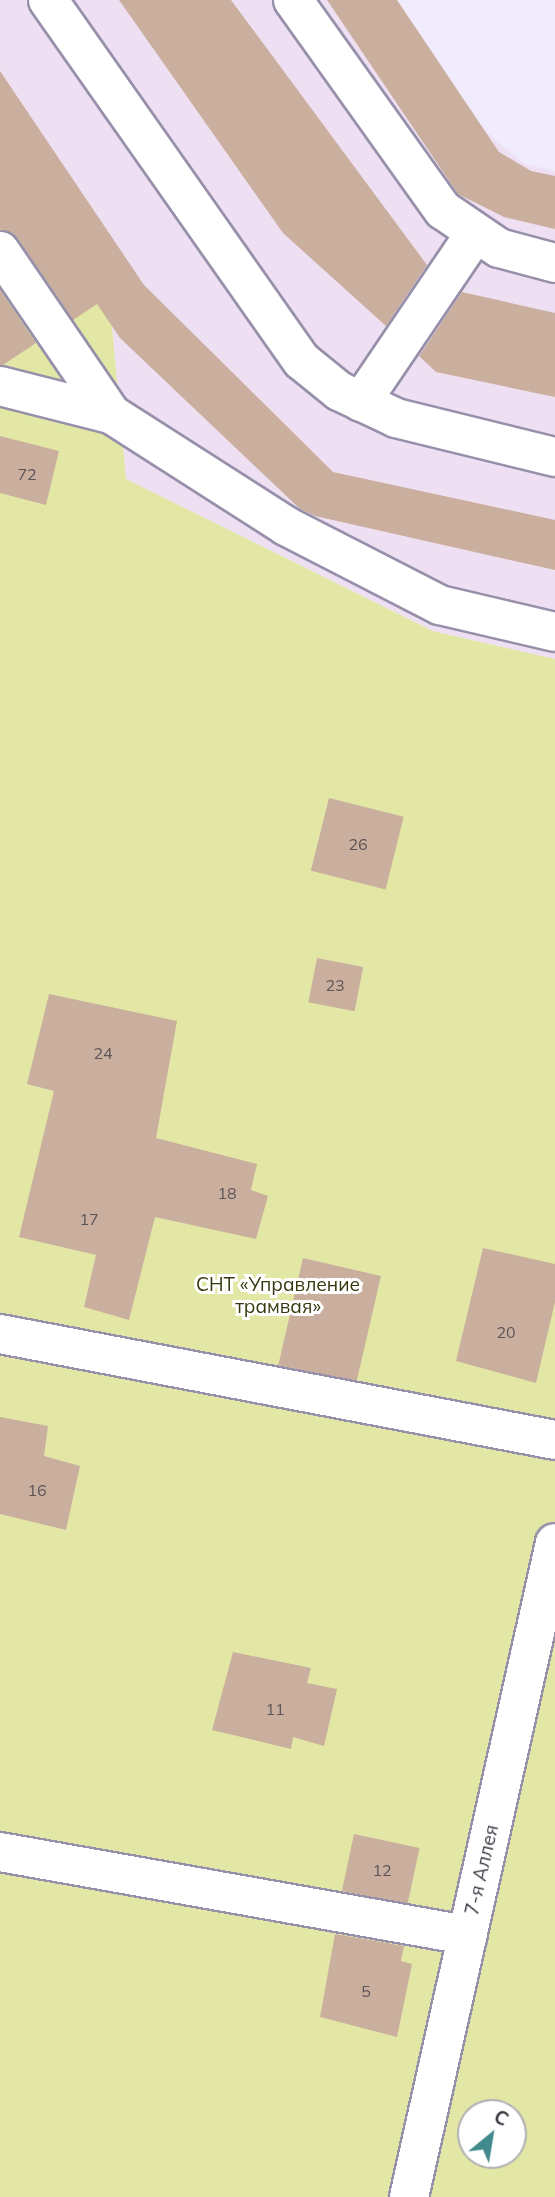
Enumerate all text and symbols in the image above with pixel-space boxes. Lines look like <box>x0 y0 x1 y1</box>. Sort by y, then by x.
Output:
house number: 72 <box>17 464 37 484</box>
house number: 26 <box>348 834 368 854</box>
house number: 23 <box>325 975 345 995</box>
house number: 24 <box>93 1043 113 1063</box>
house number: 18 <box>217 1183 237 1203</box>
house number: 17 <box>79 1209 99 1229</box>
park label: СНТ «Управление трамвая» <box>196 1274 360 1318</box>
house number: 20 <box>496 1322 516 1342</box>
house number: 16 <box>27 1480 47 1500</box>
house number: 11 <box>265 1699 285 1719</box>
street label: 7-я Аллея <box>461 1823 503 1917</box>
house number: 12 <box>372 1860 392 1880</box>
house number: 5 <box>361 1981 371 2001</box>
north arrow <box>457 2099 527 2169</box>
text: С <box>490 2104 513 2131</box>

